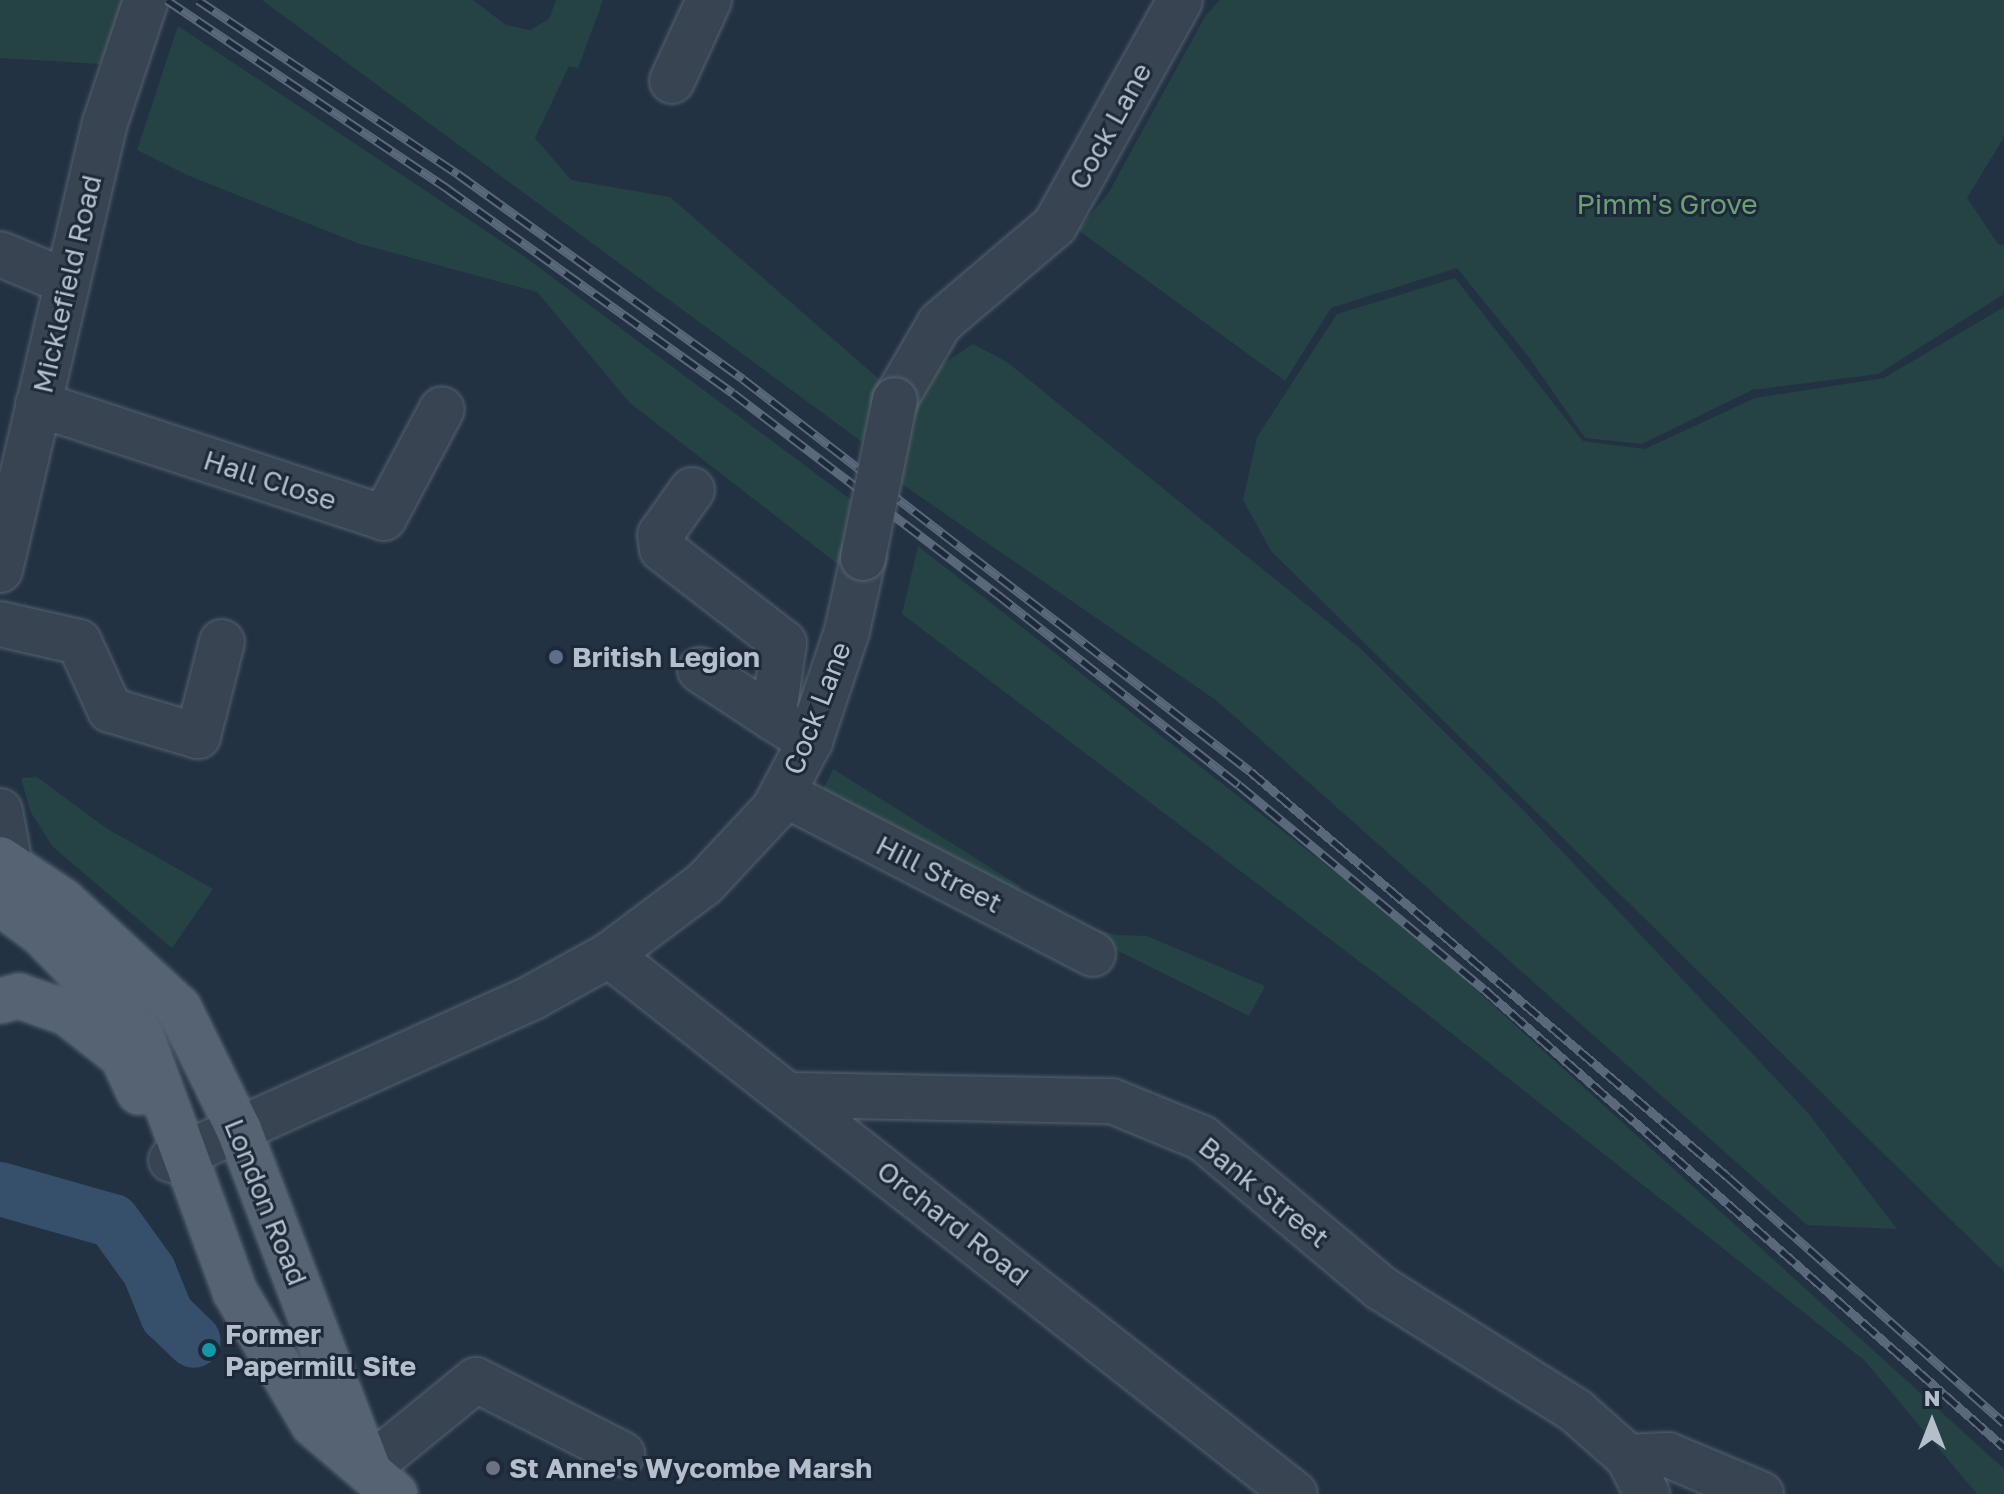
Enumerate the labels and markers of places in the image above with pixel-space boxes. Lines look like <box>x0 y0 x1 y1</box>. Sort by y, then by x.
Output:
place label: British Legion <box>572 640 760 674</box>
marker: British Legion <box>547 648 565 666</box>
place label: Former Papermill Site <box>225 1317 416 1383</box>
marker: Former Papermill Site <box>200 1341 218 1359</box>
place label: St Anne's Wycombe Marsh <box>509 1451 872 1485</box>
marker: St Anne's Wycombe Marsh <box>484 1459 502 1477</box>

